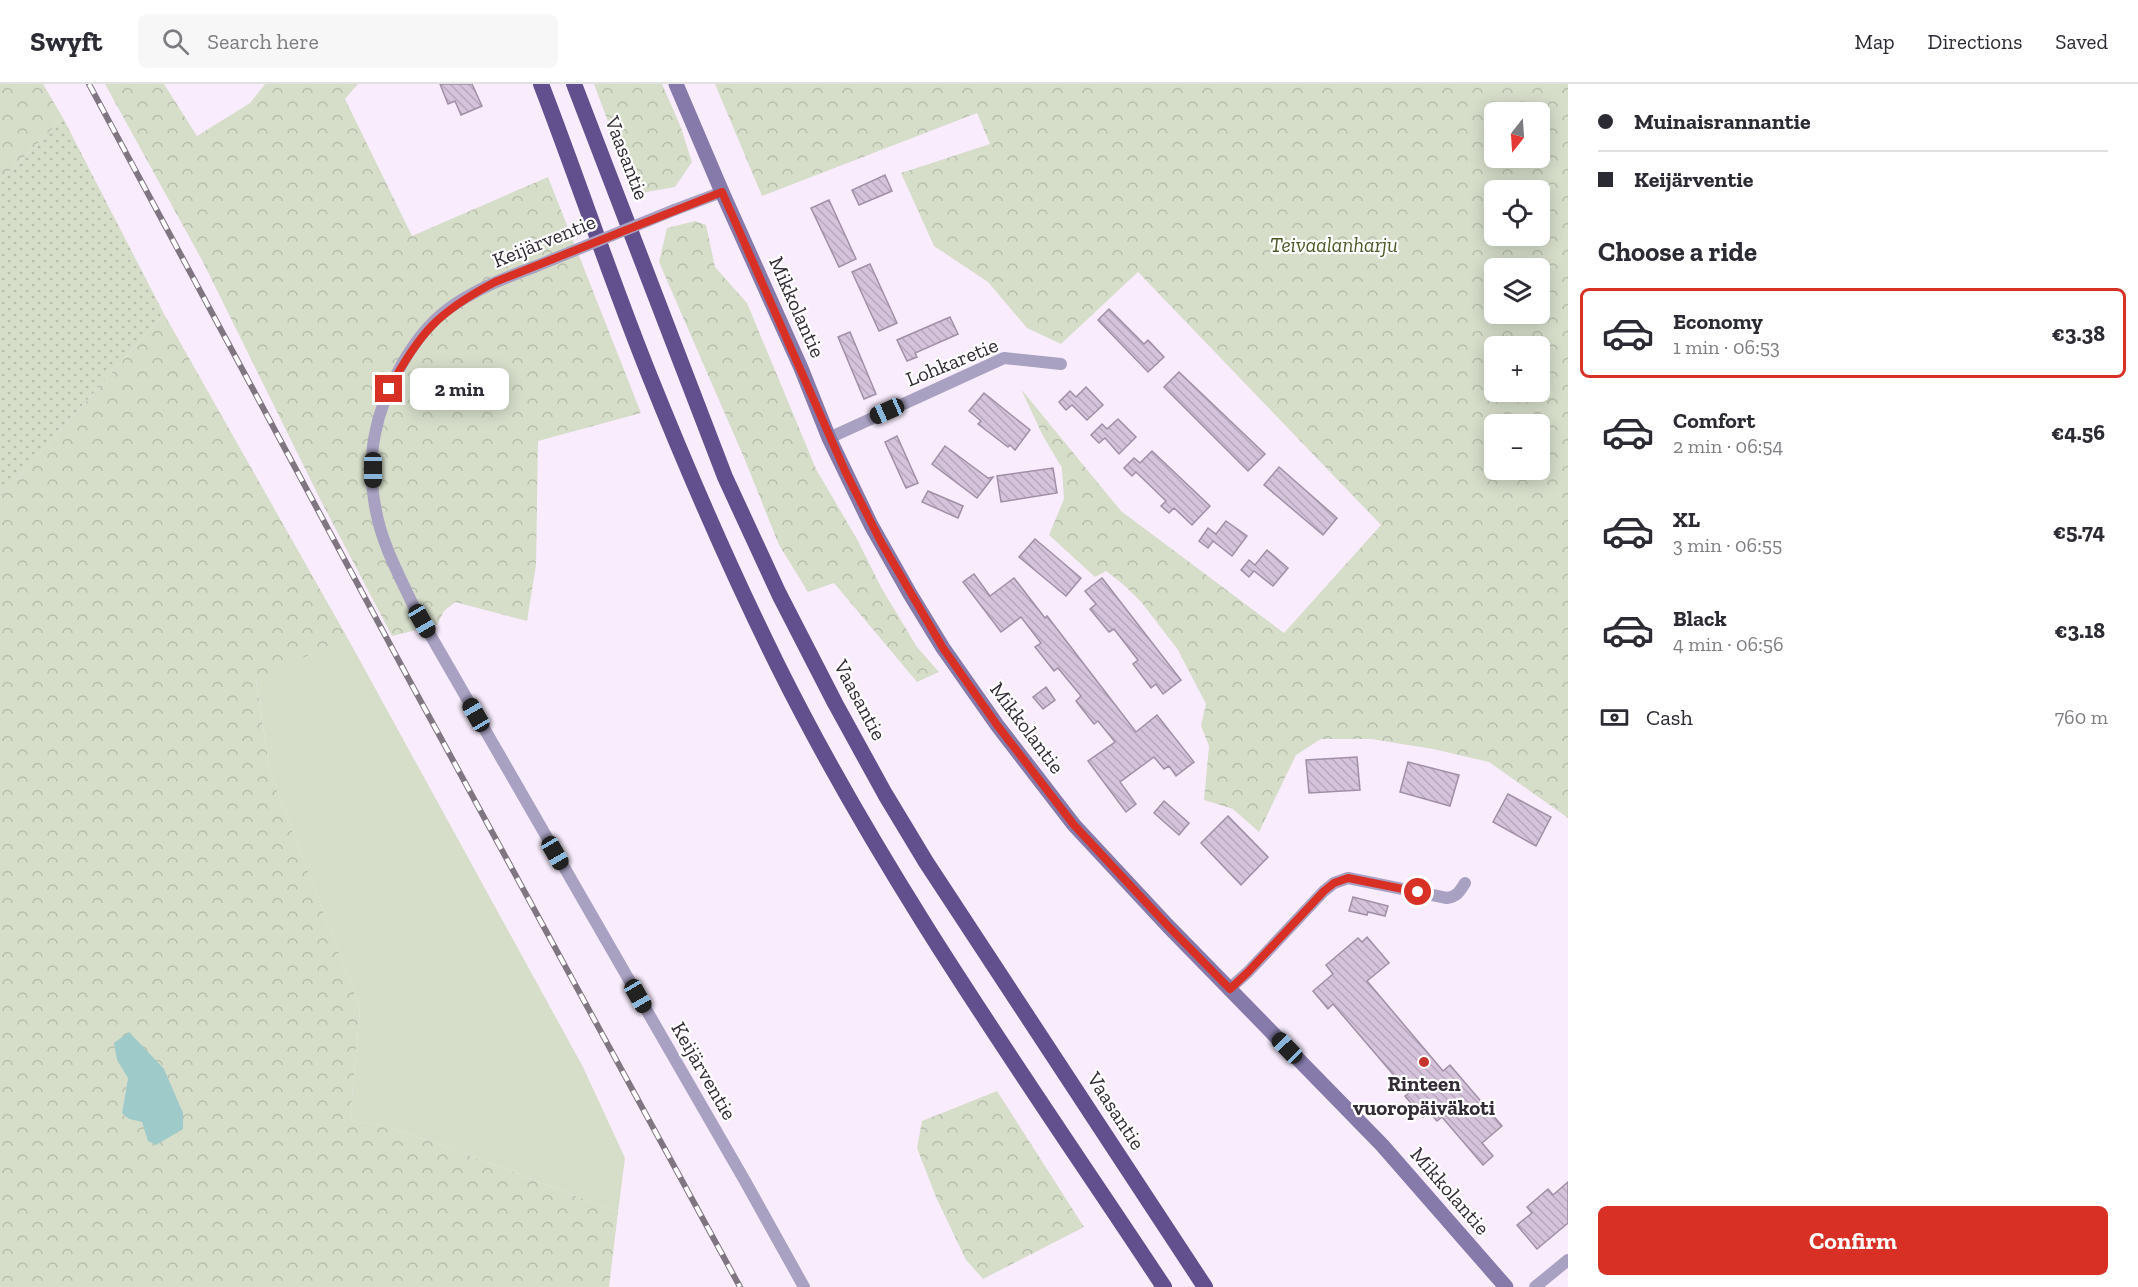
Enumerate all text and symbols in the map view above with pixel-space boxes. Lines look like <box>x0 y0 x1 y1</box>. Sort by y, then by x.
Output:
search box <box>138 14 558 68</box>
text: Swyft <box>30 25 102 58</box>
icon: search <box>159 25 192 58</box>
text: Search here <box>207 28 319 55</box>
text: Map <box>1855 29 1895 54</box>
text: Directions <box>1928 29 2022 54</box>
text: Saved <box>2055 29 2108 54</box>
north arrow <box>1484 102 1550 168</box>
map controls <box>1484 102 1550 480</box>
text: Muinaisrannantie <box>1634 108 1811 135</box>
street label: Vaasantie <box>600 112 655 203</box>
text: Keijärventie <box>1634 166 1753 193</box>
button: locate <box>1484 180 1550 246</box>
street label: Keijärventie <box>489 209 599 273</box>
park label: Teivaalanharju <box>1270 232 1398 257</box>
text: Choose a ride <box>1598 236 1757 268</box>
street label: Mikkolantie <box>764 252 831 361</box>
button: layers <box>1484 258 1550 324</box>
icon: car <box>1601 306 1655 360</box>
text: Economy <box>1673 308 1763 335</box>
text: €3.38 <box>2052 320 2105 347</box>
street label: Lohkaretie <box>902 332 1002 391</box>
text: 1 min · 06:53 <box>1673 335 1780 359</box>
button: + <box>1484 336 1550 402</box>
callout: 2 min <box>410 368 509 410</box>
route end <box>375 375 402 402</box>
text: 2 min <box>435 377 484 401</box>
car <box>867 395 907 427</box>
icon: car <box>1601 405 1655 459</box>
text: Comfort <box>1673 407 1755 434</box>
button: − <box>1484 414 1550 480</box>
text: €4.56 <box>2051 419 2105 446</box>
text: 2 min · 06:54 <box>1673 434 1783 458</box>
car <box>364 452 382 488</box>
icon: car <box>1601 504 1655 558</box>
text: XL <box>1673 506 1700 533</box>
text: €5.74 <box>2053 518 2105 545</box>
text: 3 min · 06:55 <box>1673 533 1782 557</box>
car <box>405 601 439 641</box>
icon: car <box>1601 603 1655 657</box>
text: Black <box>1673 605 1727 632</box>
text: €3.18 <box>2054 617 2105 644</box>
text: 4 min · 06:56 <box>1673 632 1784 656</box>
street label: Vaasantie <box>828 654 892 744</box>
street label: Mikkolantie <box>985 677 1070 778</box>
car <box>459 695 493 735</box>
icon: cash <box>1598 701 1631 734</box>
text: Cash <box>1646 704 1693 731</box>
text: 760 m <box>2055 705 2108 729</box>
car <box>538 833 572 873</box>
route start <box>1404 878 1431 905</box>
car <box>621 976 655 1016</box>
street label: Keijärventie <box>666 1017 743 1125</box>
car <box>1268 1029 1306 1067</box>
marker: Rinteen vuoropäiväkoti <box>1417 1055 1431 1069</box>
street label: Vaasantie <box>1082 1066 1151 1154</box>
place label: Rinteen vuoropäiväkoti <box>1353 1071 1495 1120</box>
street label: Mikkolantie <box>1406 1142 1495 1240</box>
button: Confirm <box>1598 1206 2108 1275</box>

